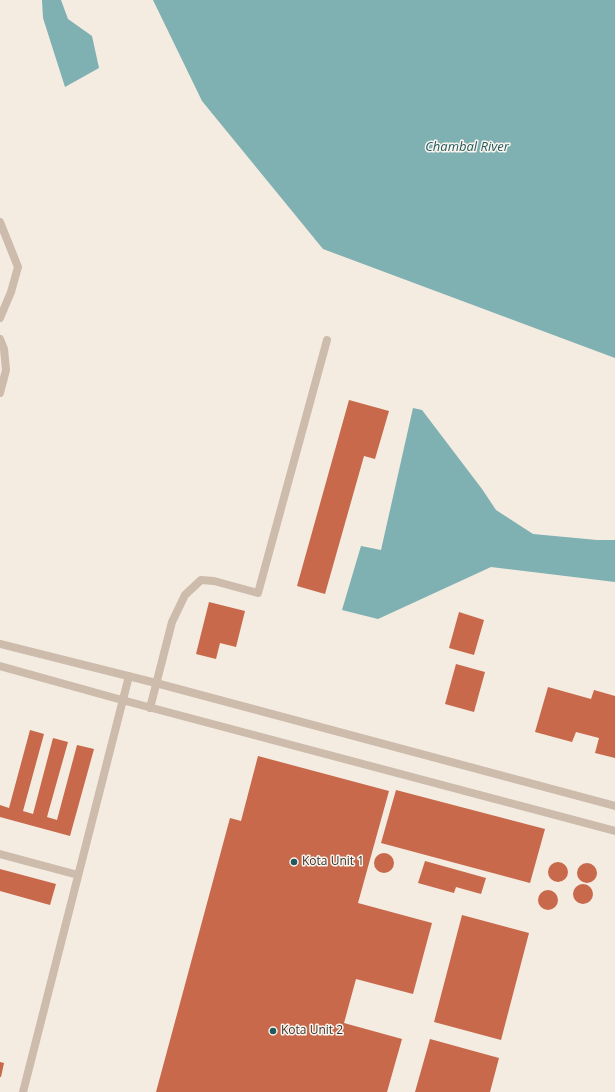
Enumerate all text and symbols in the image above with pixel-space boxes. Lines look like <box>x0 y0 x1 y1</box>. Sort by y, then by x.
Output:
water label: Chambal River <box>425 139 509 155</box>
place label: Kota Unit 1 <box>302 855 364 869</box>
marker: Kota Unit 1 <box>289 857 299 867</box>
place label: Kota Unit 2 <box>281 1024 343 1038</box>
marker: Kota Unit 2 <box>268 1026 278 1036</box>

